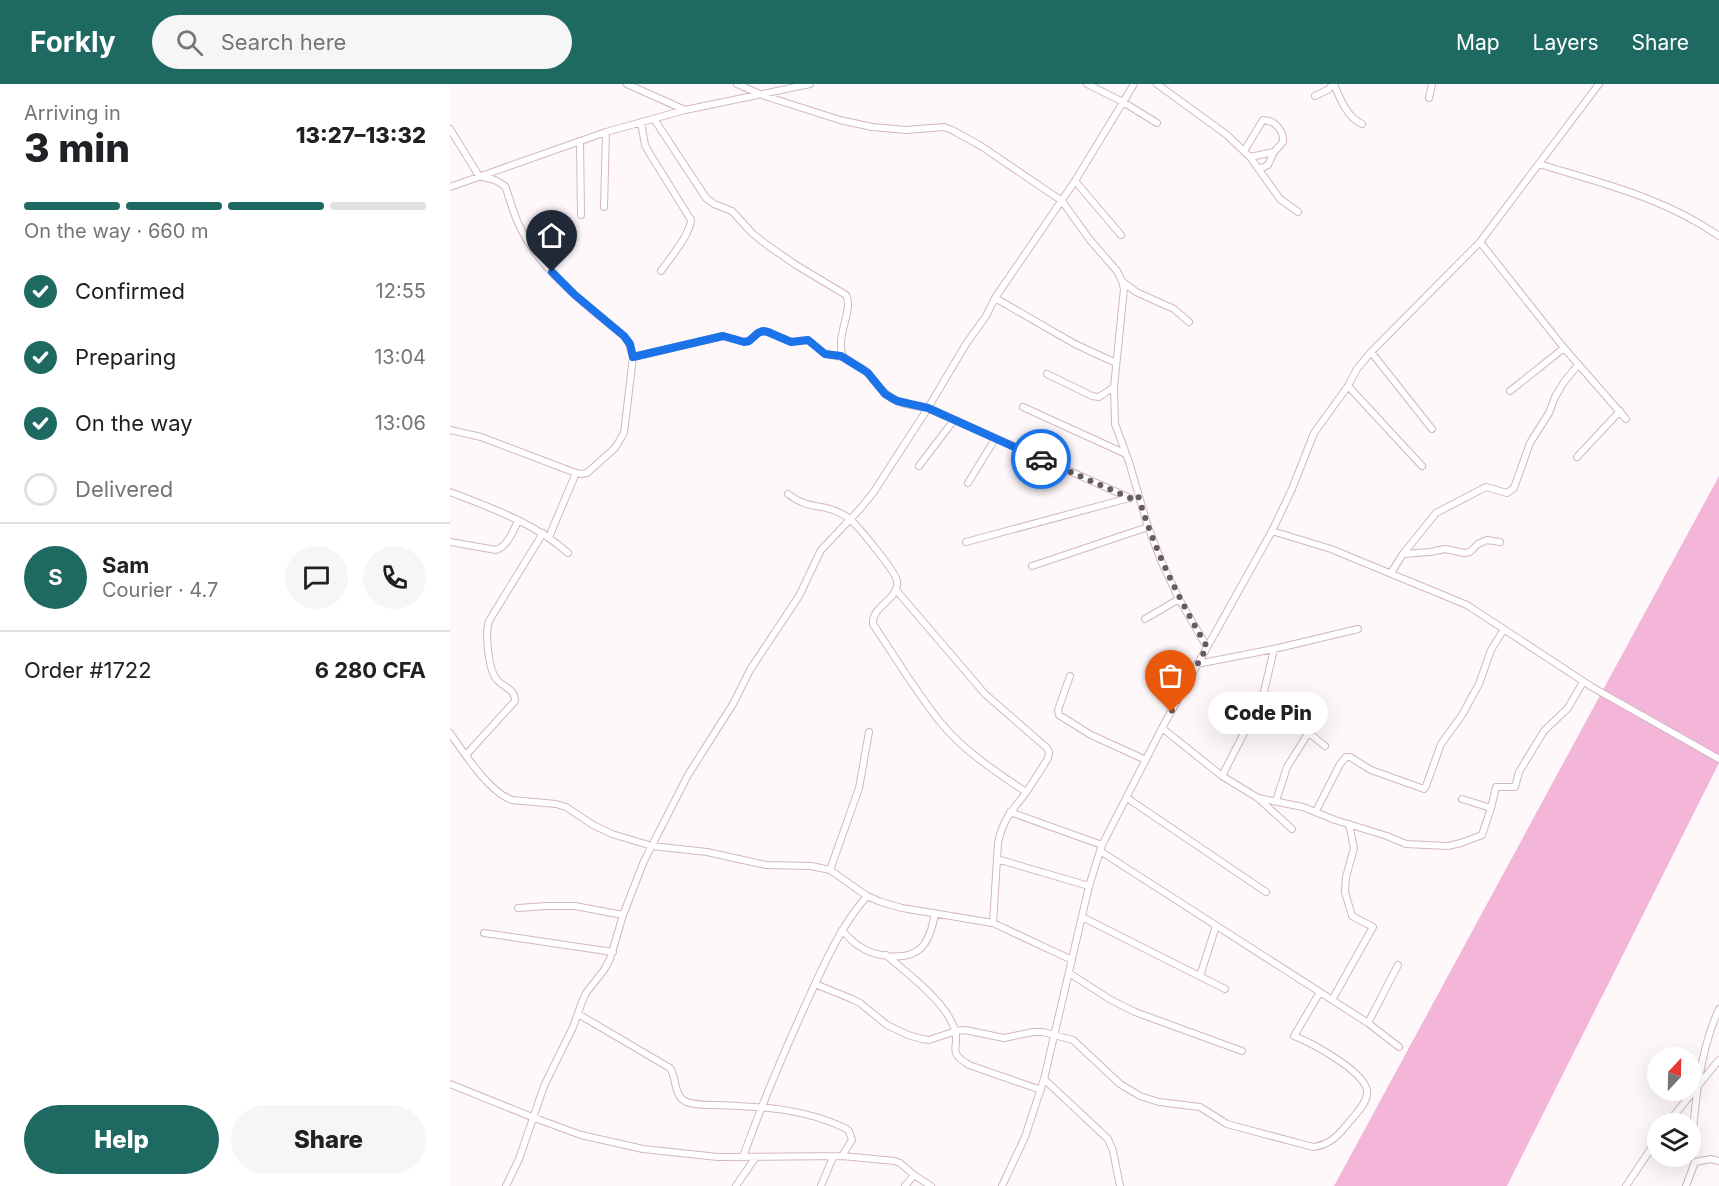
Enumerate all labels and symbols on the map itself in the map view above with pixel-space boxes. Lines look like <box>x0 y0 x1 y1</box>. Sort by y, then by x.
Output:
pin <box>526 210 577 272</box>
courier <box>1011 429 1071 489</box>
pin <box>1145 650 1196 712</box>
callout: Code Pin <box>1207 691 1327 733</box>
north arrow <box>1647 1047 1701 1101</box>

